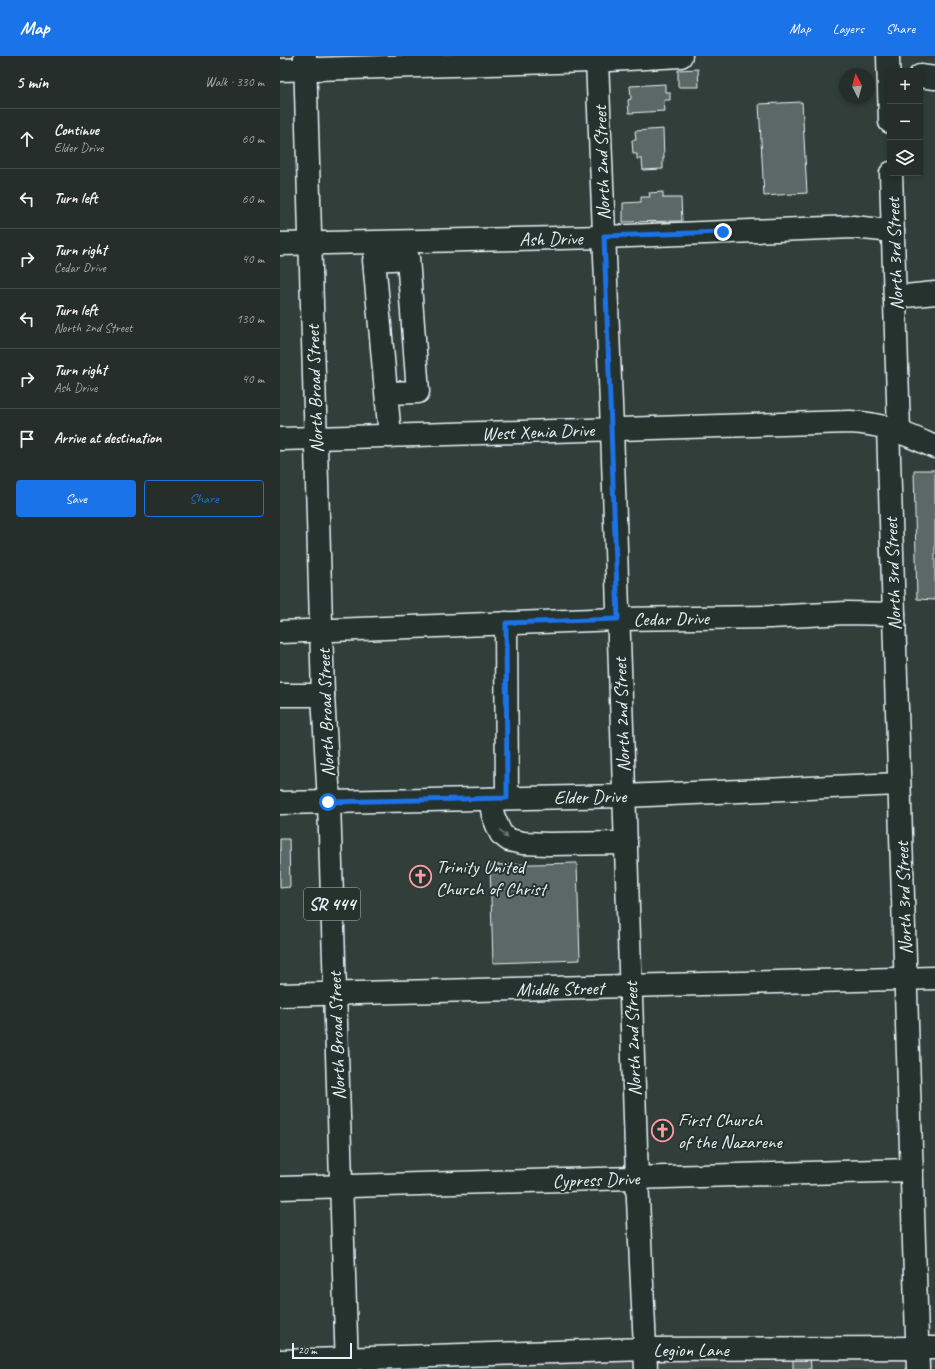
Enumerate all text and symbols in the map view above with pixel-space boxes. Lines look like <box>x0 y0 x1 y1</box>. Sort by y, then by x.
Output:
text: Map <box>20 16 50 40</box>
text: Map <box>789 20 811 37</box>
text: Layers <box>833 20 864 37</box>
text: Share <box>886 20 915 37</box>
north arrow <box>839 68 875 104</box>
map controls <box>887 68 923 176</box>
button: + <box>887 68 923 104</box>
text: 5 min <box>16 72 48 93</box>
text: Walk · 330 m <box>205 74 264 90</box>
street label: North 2nd Street <box>588 104 616 221</box>
button: − <box>887 104 923 140</box>
text: Continue <box>54 121 99 140</box>
icon: ahead <box>16 128 38 150</box>
text: 60 m <box>242 131 264 147</box>
text: Elder Drive <box>54 140 104 156</box>
button: layers <box>887 140 923 176</box>
icon: left <box>16 188 38 210</box>
text: Turn left <box>54 189 97 208</box>
text: 60 m <box>242 191 264 207</box>
street label: North 3rd Street <box>881 195 909 311</box>
route end <box>714 223 732 241</box>
street label: Ash Drive <box>519 226 585 252</box>
text: Turn right <box>54 241 107 260</box>
icon: right <box>16 248 38 270</box>
text: 40 m <box>242 251 264 267</box>
text: Cedar Drive <box>54 260 106 276</box>
text: Turn left <box>54 301 97 320</box>
icon: left <box>16 308 38 330</box>
text: 130 m <box>236 311 264 327</box>
text: North 2nd Street <box>54 320 132 336</box>
street label: North Broad Street <box>301 323 329 453</box>
text: Turn right <box>54 361 107 380</box>
icon: right <box>16 368 38 390</box>
text: 40 m <box>242 371 264 387</box>
text: Ash Drive <box>54 380 97 396</box>
street label: West Xenia Drive <box>481 418 596 446</box>
icon: arrive <box>16 428 38 450</box>
text: Arrive at destination <box>54 429 161 448</box>
button: Save <box>16 480 136 517</box>
button: Share <box>144 480 264 517</box>
street label: North 3rd Street <box>879 515 907 631</box>
street label: Cedar Drive <box>633 606 711 632</box>
street label: North Broad Street <box>312 647 340 777</box>
street label: North 2nd Street <box>608 656 636 773</box>
street label: Elder Drive <box>554 784 628 810</box>
route start <box>319 793 337 811</box>
one-way arrow <box>499 829 508 839</box>
street label: North 3rd Street <box>890 839 918 955</box>
place label: Trinity United Church of Christ <box>436 855 548 901</box>
church icon: Trinity United Church of Christ <box>408 864 434 890</box>
road number: SR 444 <box>304 888 360 920</box>
street label: North Broad Street <box>323 970 351 1100</box>
street label: Middle Street <box>516 976 607 1002</box>
street label: North 2nd Street <box>619 980 647 1097</box>
place label: First Church of the Nazarene <box>678 1108 784 1154</box>
church icon: First Church of the Nazarene <box>649 1117 675 1143</box>
street label: Cypress Drive <box>552 1166 642 1194</box>
street label: Legion Lane <box>653 1338 731 1362</box>
scale bar <box>292 1341 352 1360</box>
text: 20 m <box>298 1343 317 1357</box>

